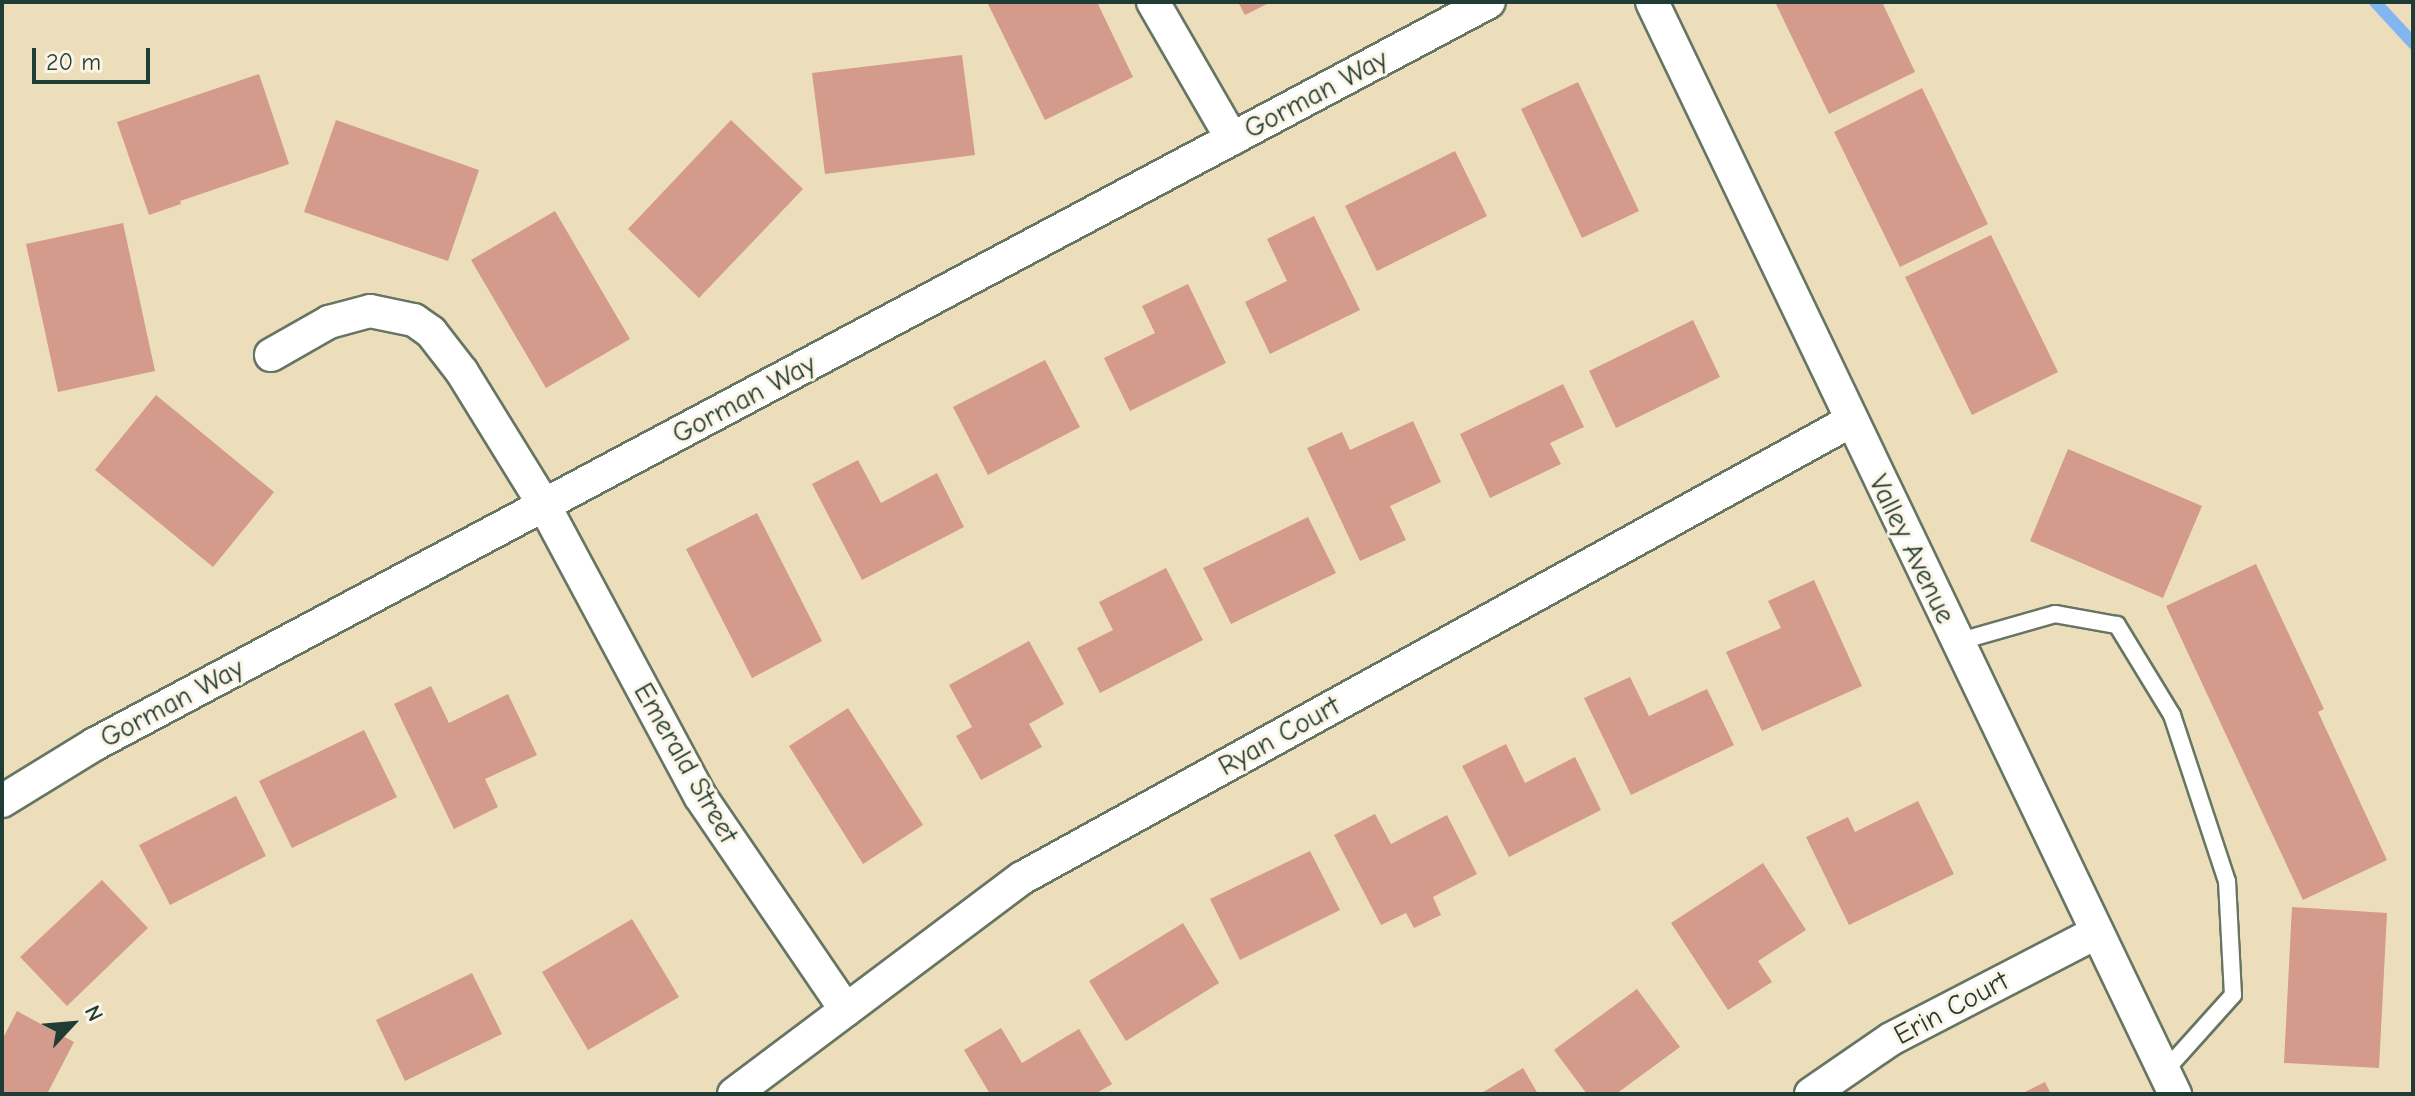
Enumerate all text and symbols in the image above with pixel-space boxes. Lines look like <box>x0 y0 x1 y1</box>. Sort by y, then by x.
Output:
scale bar <box>36 32 154 82</box>
street label: Gorman Way <box>1238 42 1394 146</box>
text: 20 m <box>46 48 101 76</box>
street label: Gorman Way <box>666 347 822 451</box>
street label: Valley Avenue <box>1862 469 1962 629</box>
street label: Gorman Way <box>94 651 250 755</box>
street label: Emerald Street <box>627 677 745 849</box>
street label: Ryan Court <box>1212 689 1346 783</box>
street label: Erin Court <box>1888 964 2014 1052</box>
north arrow <box>32 984 112 1064</box>
text: N <box>79 1001 108 1026</box>

